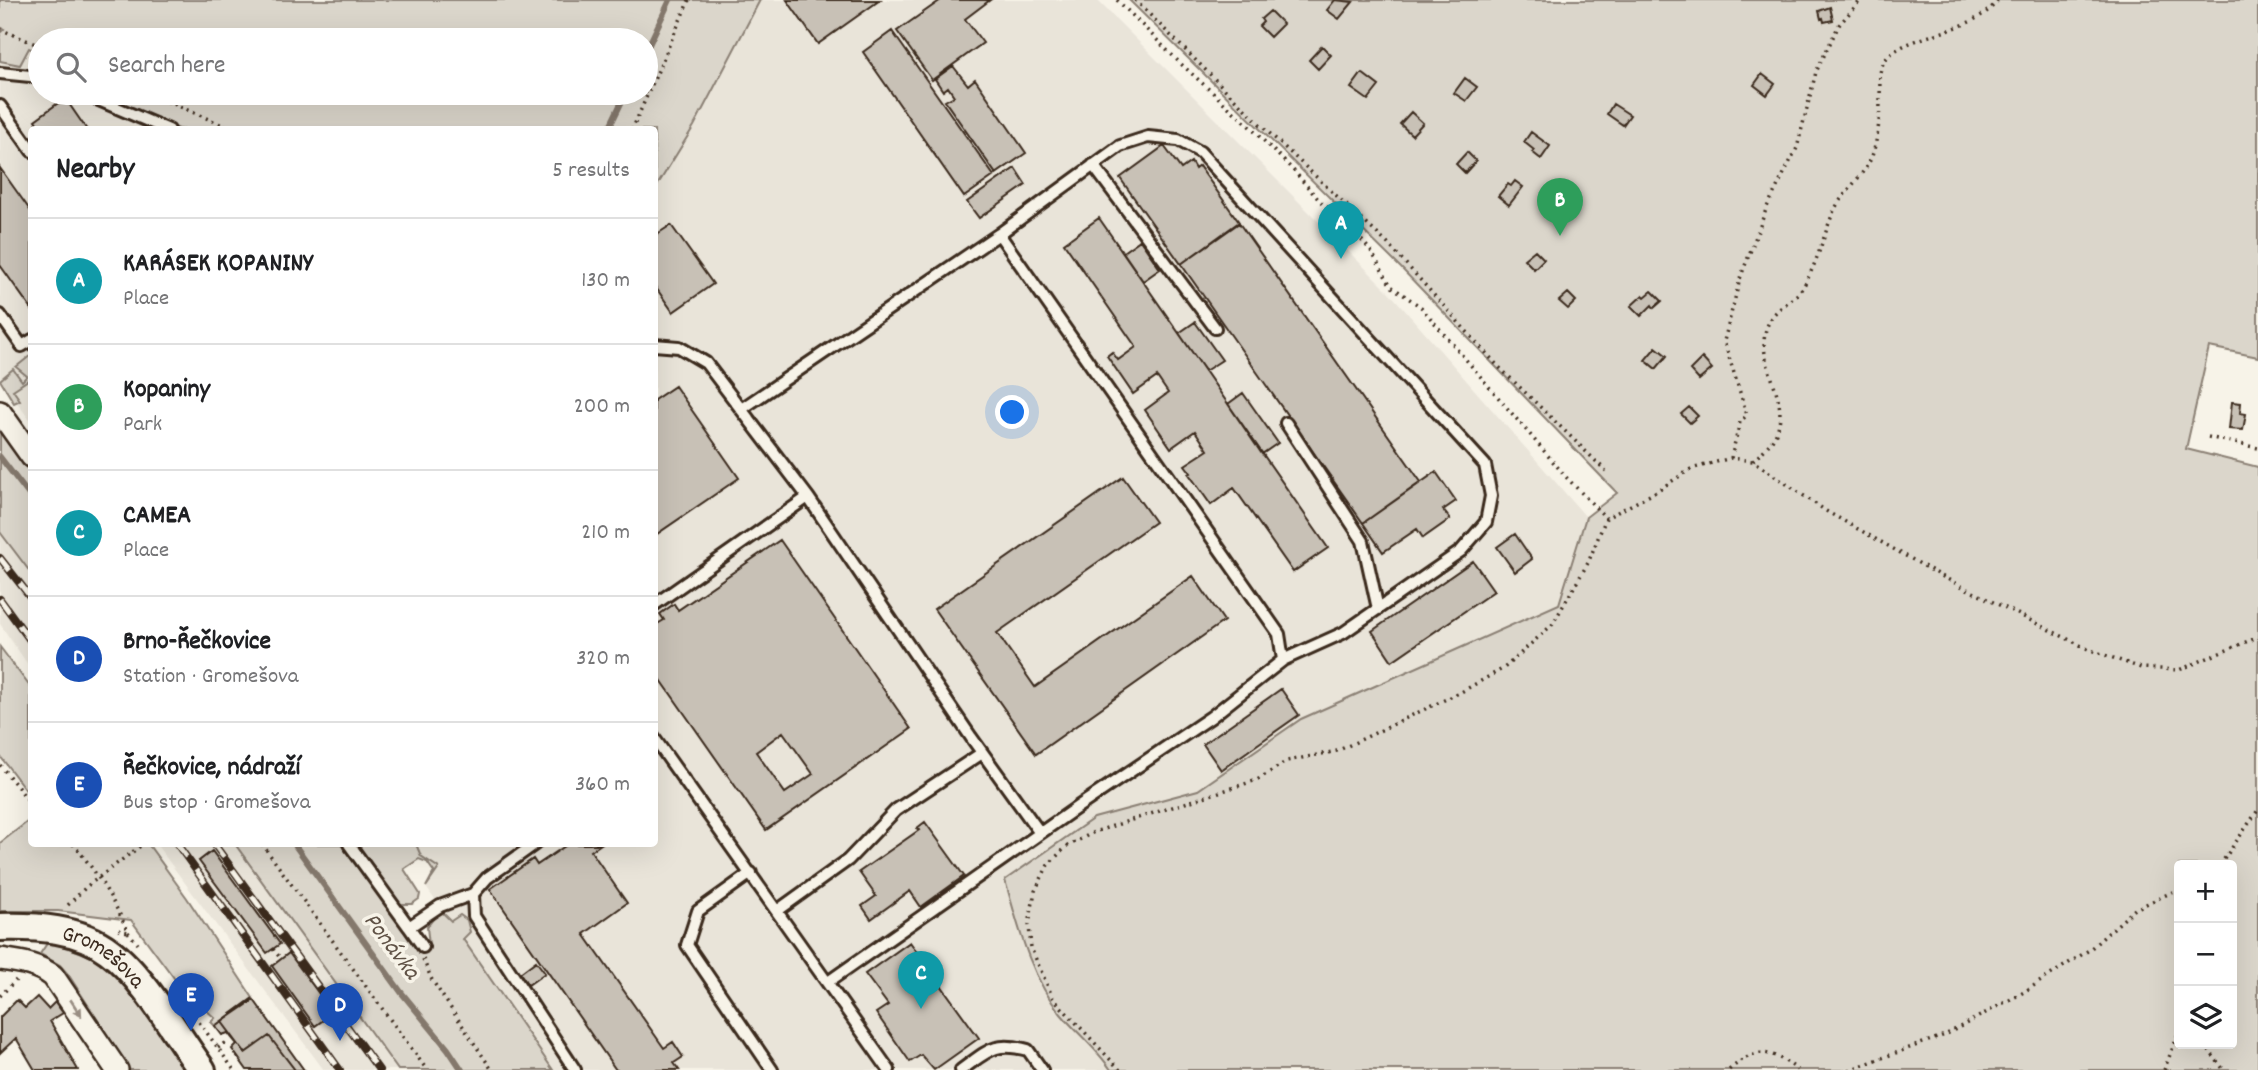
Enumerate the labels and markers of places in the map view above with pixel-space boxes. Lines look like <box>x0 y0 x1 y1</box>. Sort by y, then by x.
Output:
pin: B <box>1537 178 1583 236</box>
pin: A <box>1318 201 1364 259</box>
pin: C <box>898 951 944 1009</box>
pin: E <box>168 973 214 1031</box>
pin: D <box>317 983 363 1041</box>

